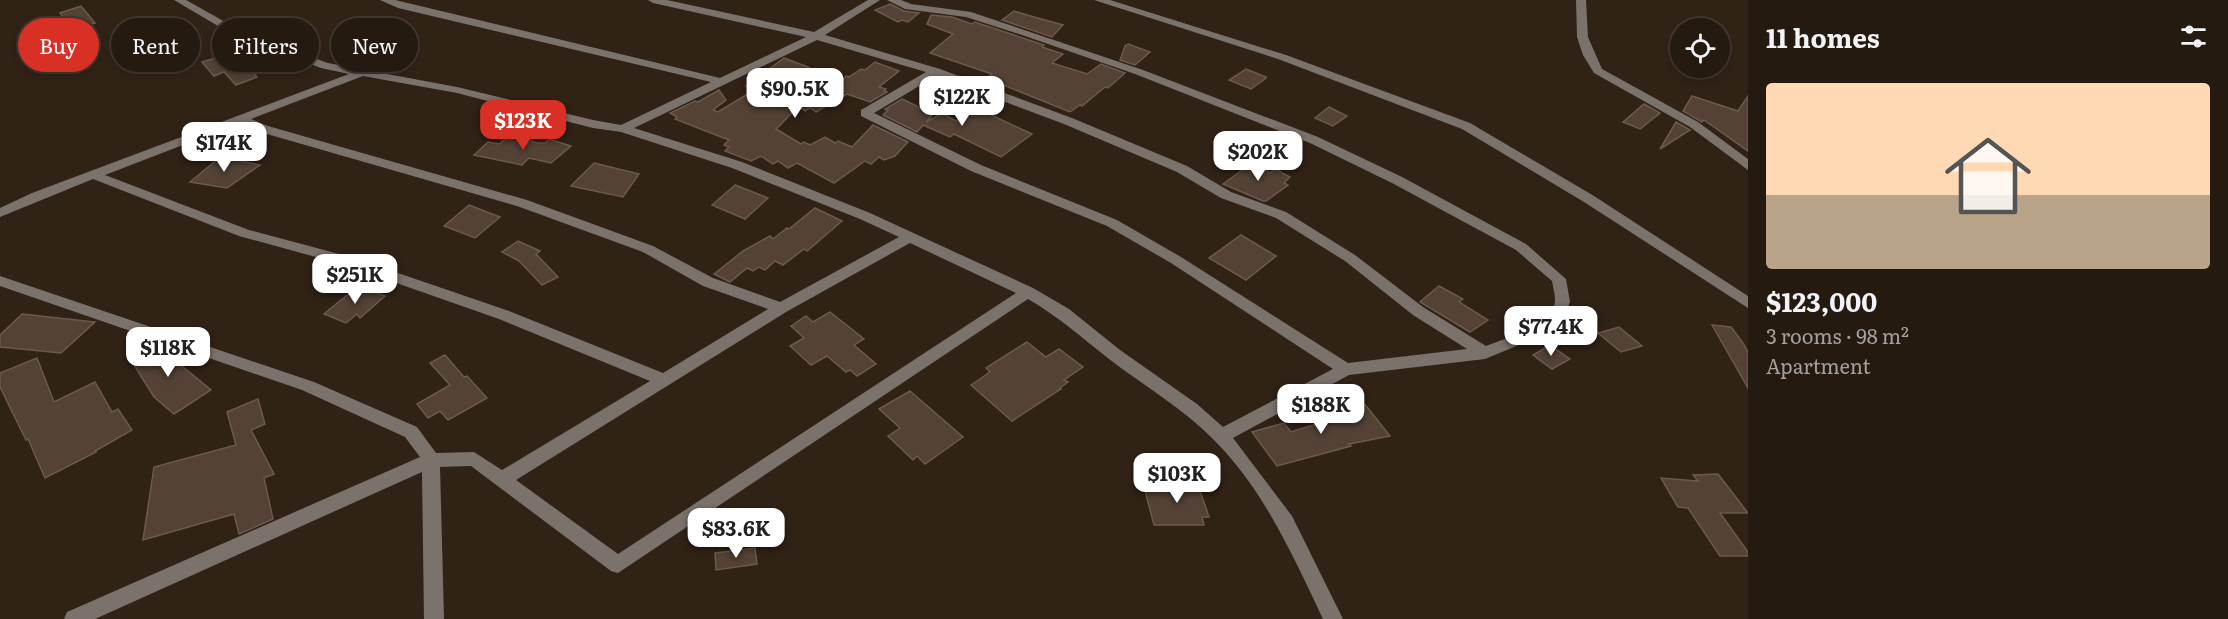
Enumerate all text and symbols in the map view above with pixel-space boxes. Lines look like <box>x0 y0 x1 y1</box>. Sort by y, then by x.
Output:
text: 11 homes <box>1766 17 1880 56</box>
chip: Buy <box>18 18 99 72</box>
chip: Rent <box>111 18 200 72</box>
chip: Filters <box>212 18 319 72</box>
chip: New <box>331 18 418 72</box>
map controls <box>1670 18 1730 78</box>
button: locate <box>1670 18 1730 78</box>
icon: filters <box>2177 20 2210 53</box>
pin: $90.5K <box>746 68 844 119</box>
text: $90.5K <box>761 72 829 102</box>
pin: $122K <box>920 76 1004 127</box>
text: $122K <box>933 80 991 110</box>
pin: $123K <box>481 100 565 151</box>
text: $123K <box>494 104 552 134</box>
pin: $174K <box>182 122 266 173</box>
icon: home <box>1934 122 2042 230</box>
text: $174K <box>196 126 252 156</box>
pin: $202K <box>1216 131 1300 182</box>
text: $202K <box>1227 135 1289 165</box>
pin: $251K <box>313 254 397 305</box>
text: $251K <box>326 258 384 288</box>
text: $123,000 <box>1766 281 1877 320</box>
pin: $77.4K <box>1502 306 1600 357</box>
text: $77.4K <box>1518 310 1584 340</box>
text: 3 rooms · 98 m² <box>1766 320 1909 350</box>
pin: $118K <box>126 327 210 378</box>
text: $118K <box>140 331 196 361</box>
text: Apartment <box>1766 350 1871 380</box>
pin: $188K <box>1279 384 1363 435</box>
text: $188K <box>1291 388 1351 418</box>
pin: $103K <box>1135 453 1219 504</box>
text: $103K <box>1148 457 1207 487</box>
pin: $83.6K <box>687 508 785 559</box>
text: $83.6K <box>702 512 770 542</box>

